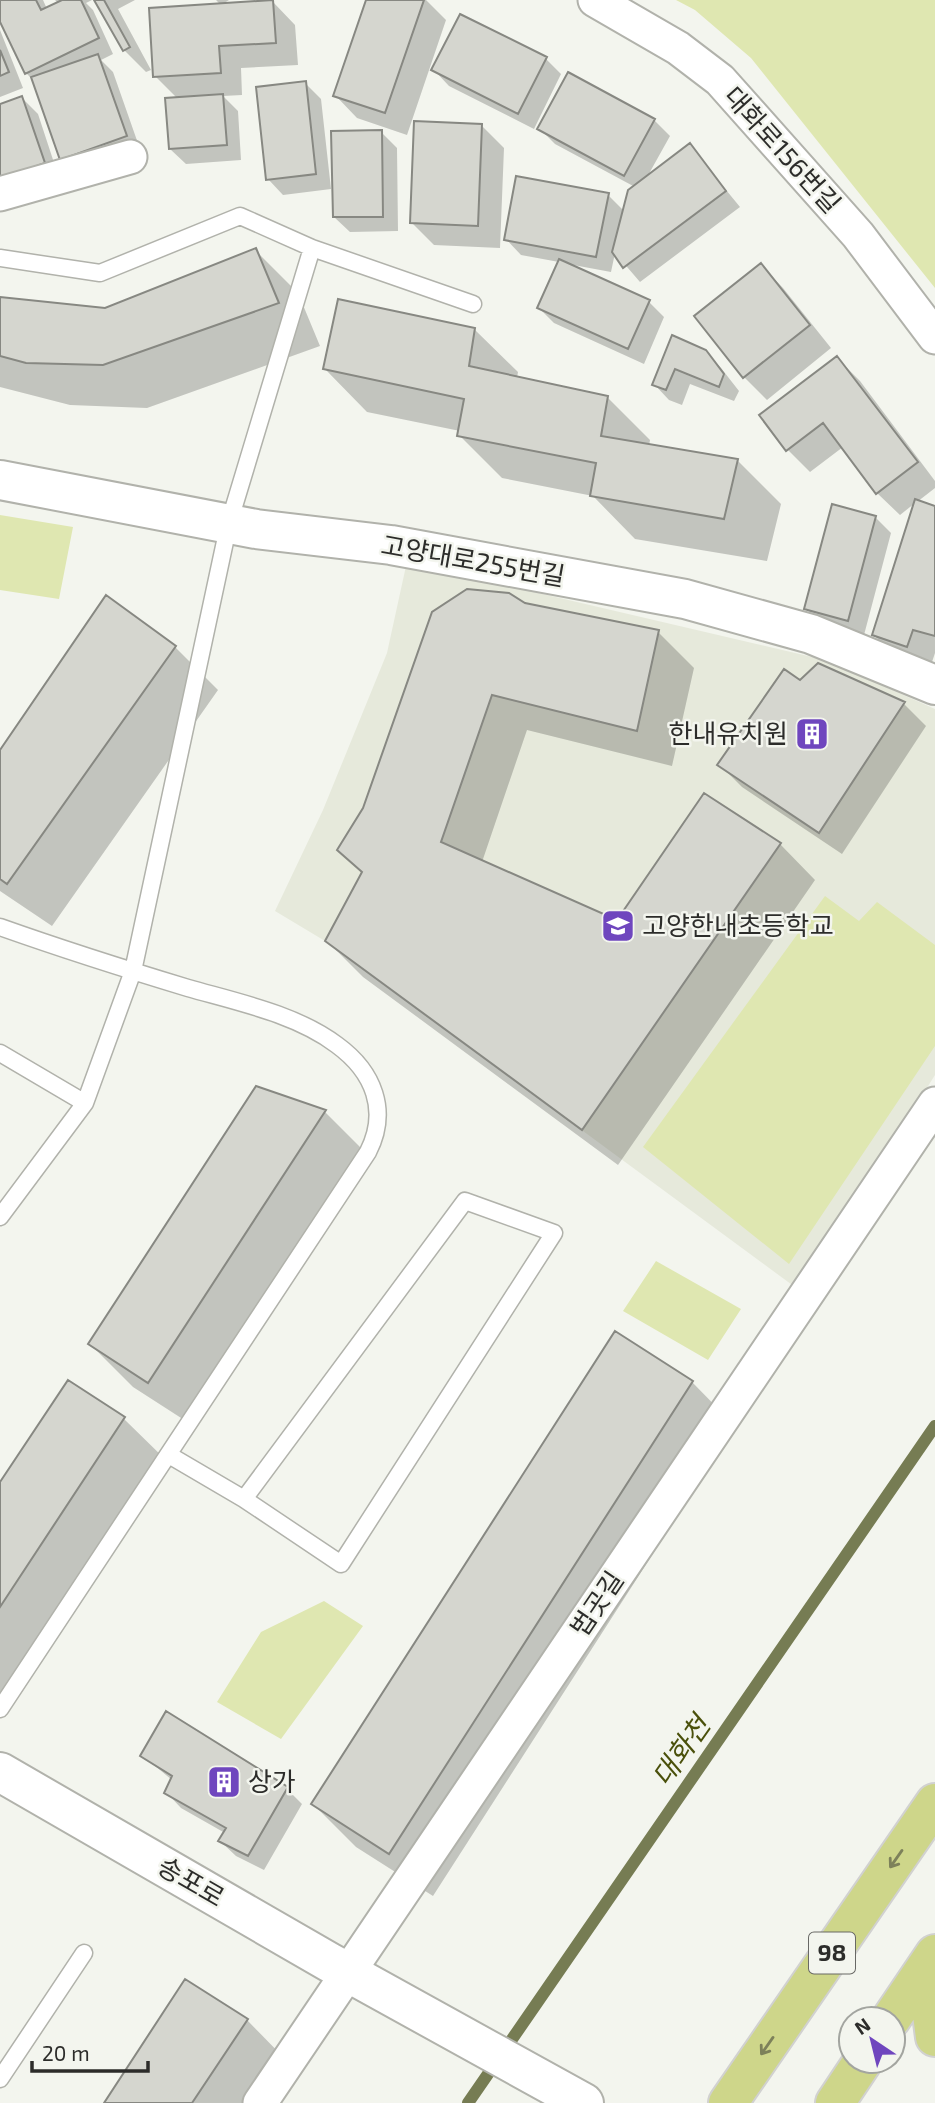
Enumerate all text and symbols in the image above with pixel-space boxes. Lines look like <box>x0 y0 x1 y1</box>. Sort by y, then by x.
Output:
street label: 대화로156번길 <box>718 80 848 218</box>
street label: 고양대로255번길 <box>379 528 568 591</box>
building icon: 한내유치원 <box>793 715 831 753</box>
place label: 한내유치원 <box>668 717 788 748</box>
school or university icon: 고양한내초등학교 <box>599 907 637 945</box>
place label: 고양한내초등학교 <box>642 909 833 940</box>
street label: 법곳길 <box>563 1565 629 1642</box>
water label: 대화천 <box>644 1706 718 1792</box>
building icon: 상가 <box>205 1763 243 1801</box>
place label: 상가 <box>248 1765 296 1796</box>
street label: 송포로 <box>153 1849 231 1912</box>
one-way arrow <box>889 1849 903 1868</box>
road number: 98 <box>809 1932 855 1974</box>
north arrow <box>837 2005 907 2075</box>
text: N <box>850 2012 874 2039</box>
scale bar <box>32 2030 147 2074</box>
one-way arrow <box>760 2036 774 2056</box>
text: 20 m <box>42 2040 90 2065</box>

